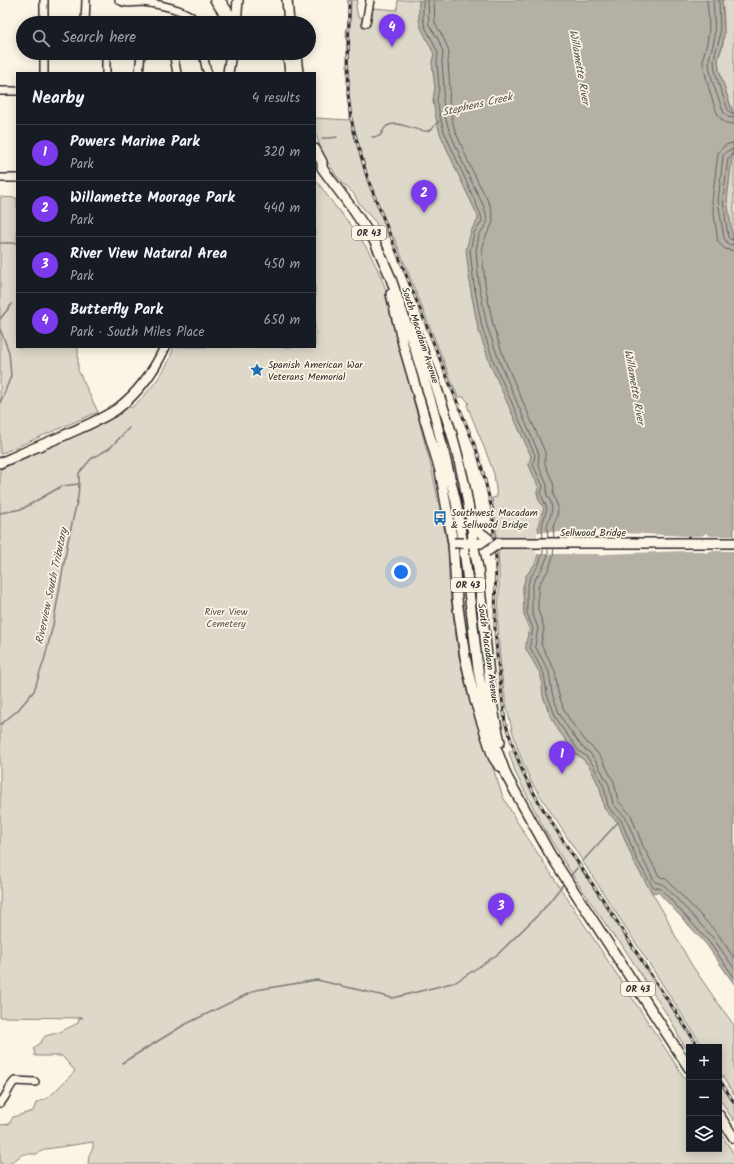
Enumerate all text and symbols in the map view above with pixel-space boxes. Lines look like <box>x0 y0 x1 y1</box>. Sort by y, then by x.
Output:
pin: 4 <box>379 14 405 47</box>
search box <box>16 16 316 60</box>
text: Search here <box>62 26 136 50</box>
icon: search <box>30 27 52 49</box>
water label: Willamette River <box>564 28 595 108</box>
text: Nearby <box>32 85 84 112</box>
text: 4 results <box>252 88 300 109</box>
water label: Stephens Creek <box>440 88 516 122</box>
text: Powers Marine Park <box>70 130 200 154</box>
text: 1 <box>43 142 47 163</box>
text: 320 m <box>263 142 300 163</box>
text: Park <box>70 154 94 175</box>
pin: 2 <box>411 180 437 213</box>
text: Willamette Moorage Park <box>70 186 235 210</box>
text: 2 <box>41 198 49 219</box>
text: 440 m <box>264 198 300 219</box>
text: Park <box>70 210 94 231</box>
road number: OR 43 <box>352 226 386 240</box>
text: River View Natural Area <box>70 242 227 266</box>
text: 3 <box>41 254 49 275</box>
text: 450 m <box>264 254 300 275</box>
text: Park <box>70 266 94 287</box>
street label: South Macadam Avenue <box>397 285 443 386</box>
text: Butterfly Park <box>70 298 163 322</box>
text: 4 <box>41 310 49 331</box>
text: 650 m <box>264 310 300 331</box>
text: Park · South Miles Place <box>70 322 204 343</box>
water label: Willamette River <box>619 348 650 428</box>
place label: Spanish American War Veterans Memorial <box>268 357 363 385</box>
place icon: Spanish American War Veterans Memorial <box>249 362 265 378</box>
place label: Southwest Macadam & Sellwood Bridge <box>451 505 538 533</box>
bus stop icon: Southwest Macadam & Sellwood Bridge <box>432 510 448 526</box>
water label: Riverview South Tributary <box>31 525 73 646</box>
street label: Sellwood Bridge <box>560 525 626 541</box>
your location <box>391 562 411 582</box>
road number: OR 43 <box>451 578 485 592</box>
street label: South Macadam Avenue <box>473 602 503 705</box>
park label: River View Cemetery <box>204 604 248 632</box>
pin: 1 <box>549 741 575 774</box>
pin: 3 <box>488 893 514 926</box>
road number: OR 43 <box>621 982 655 996</box>
map controls <box>686 1044 722 1152</box>
button: + <box>686 1044 722 1080</box>
button: − <box>686 1080 722 1116</box>
button: layers <box>686 1116 722 1152</box>

